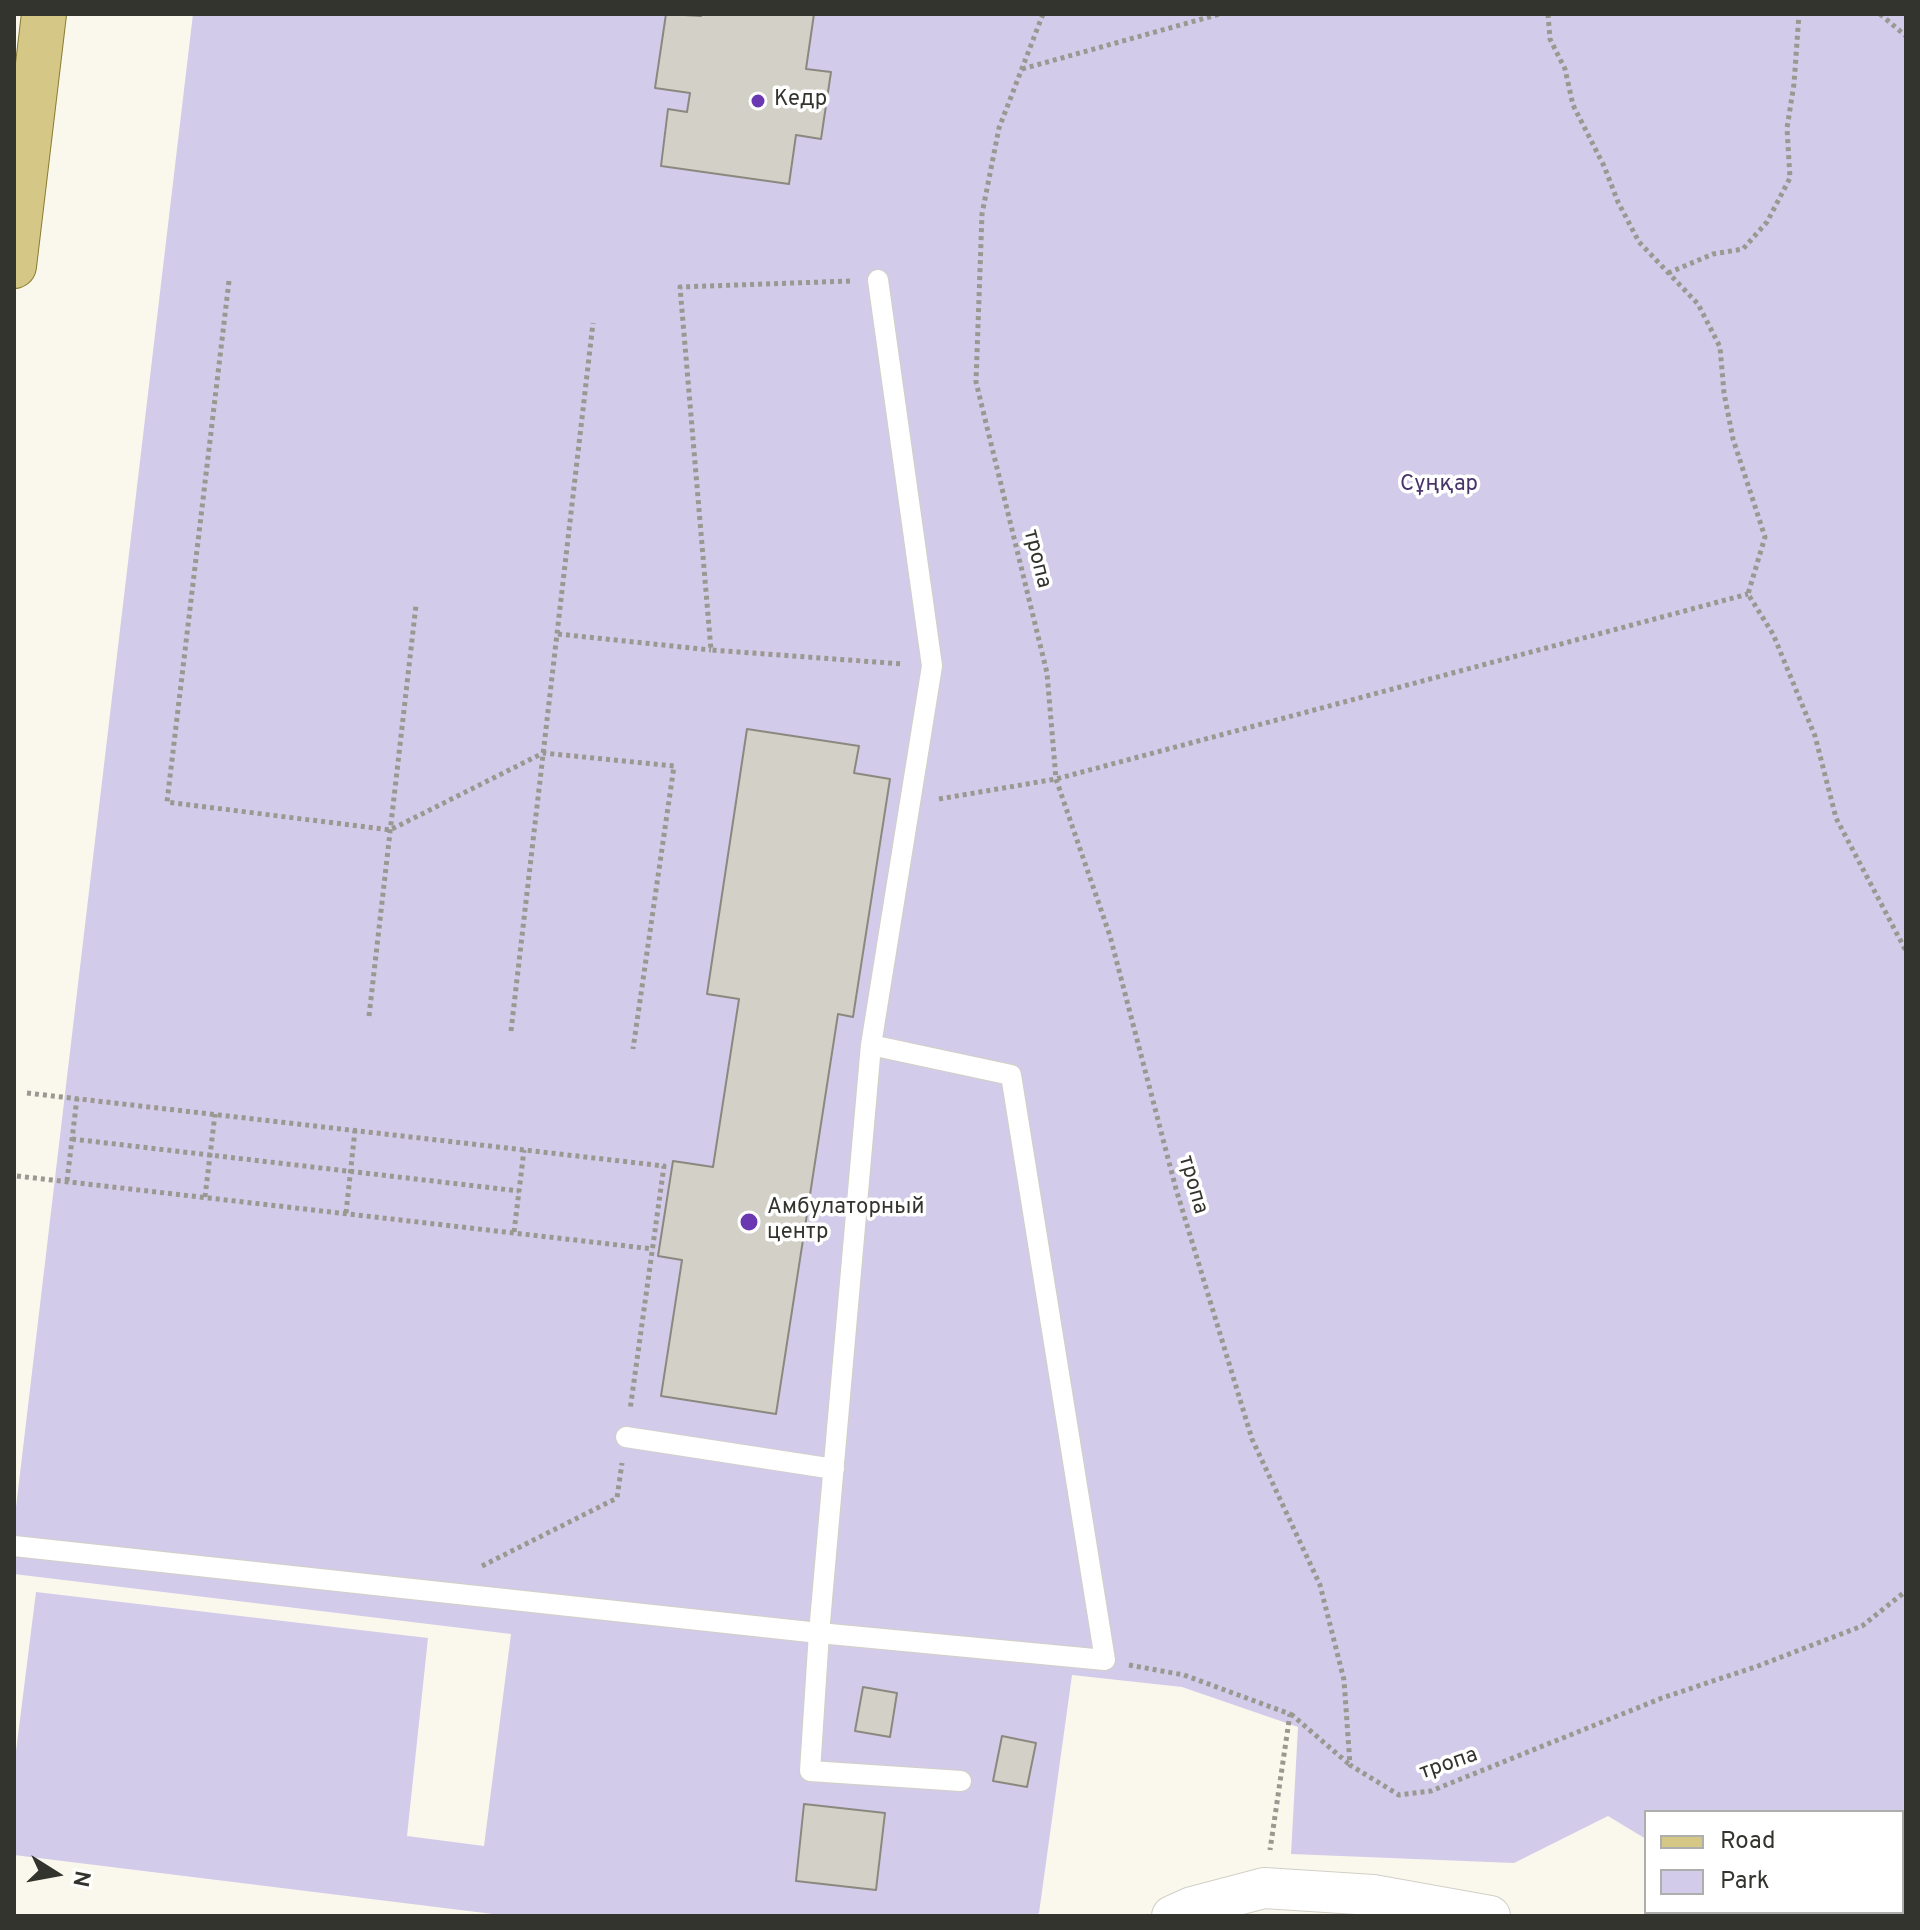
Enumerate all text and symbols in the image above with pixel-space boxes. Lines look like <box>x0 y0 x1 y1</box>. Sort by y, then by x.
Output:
place label: Кедр <box>774 88 827 114</box>
marker: Кедр <box>749 92 767 110</box>
park label: Сұңқар <box>1400 473 1478 499</box>
street label: тропа <box>1016 527 1056 591</box>
street label: тропа <box>1171 1153 1213 1217</box>
place label: Амбулаторный центр <box>767 1196 924 1248</box>
marker: Амбулаторный центр <box>738 1211 760 1233</box>
street label: тропа <box>1417 1743 1481 1787</box>
legend <box>1644 1810 1904 1914</box>
text: Road <box>1720 1827 1776 1857</box>
north arrow <box>16 1834 96 1914</box>
text: Park <box>1720 1867 1770 1897</box>
text: N <box>65 1868 95 1889</box>

